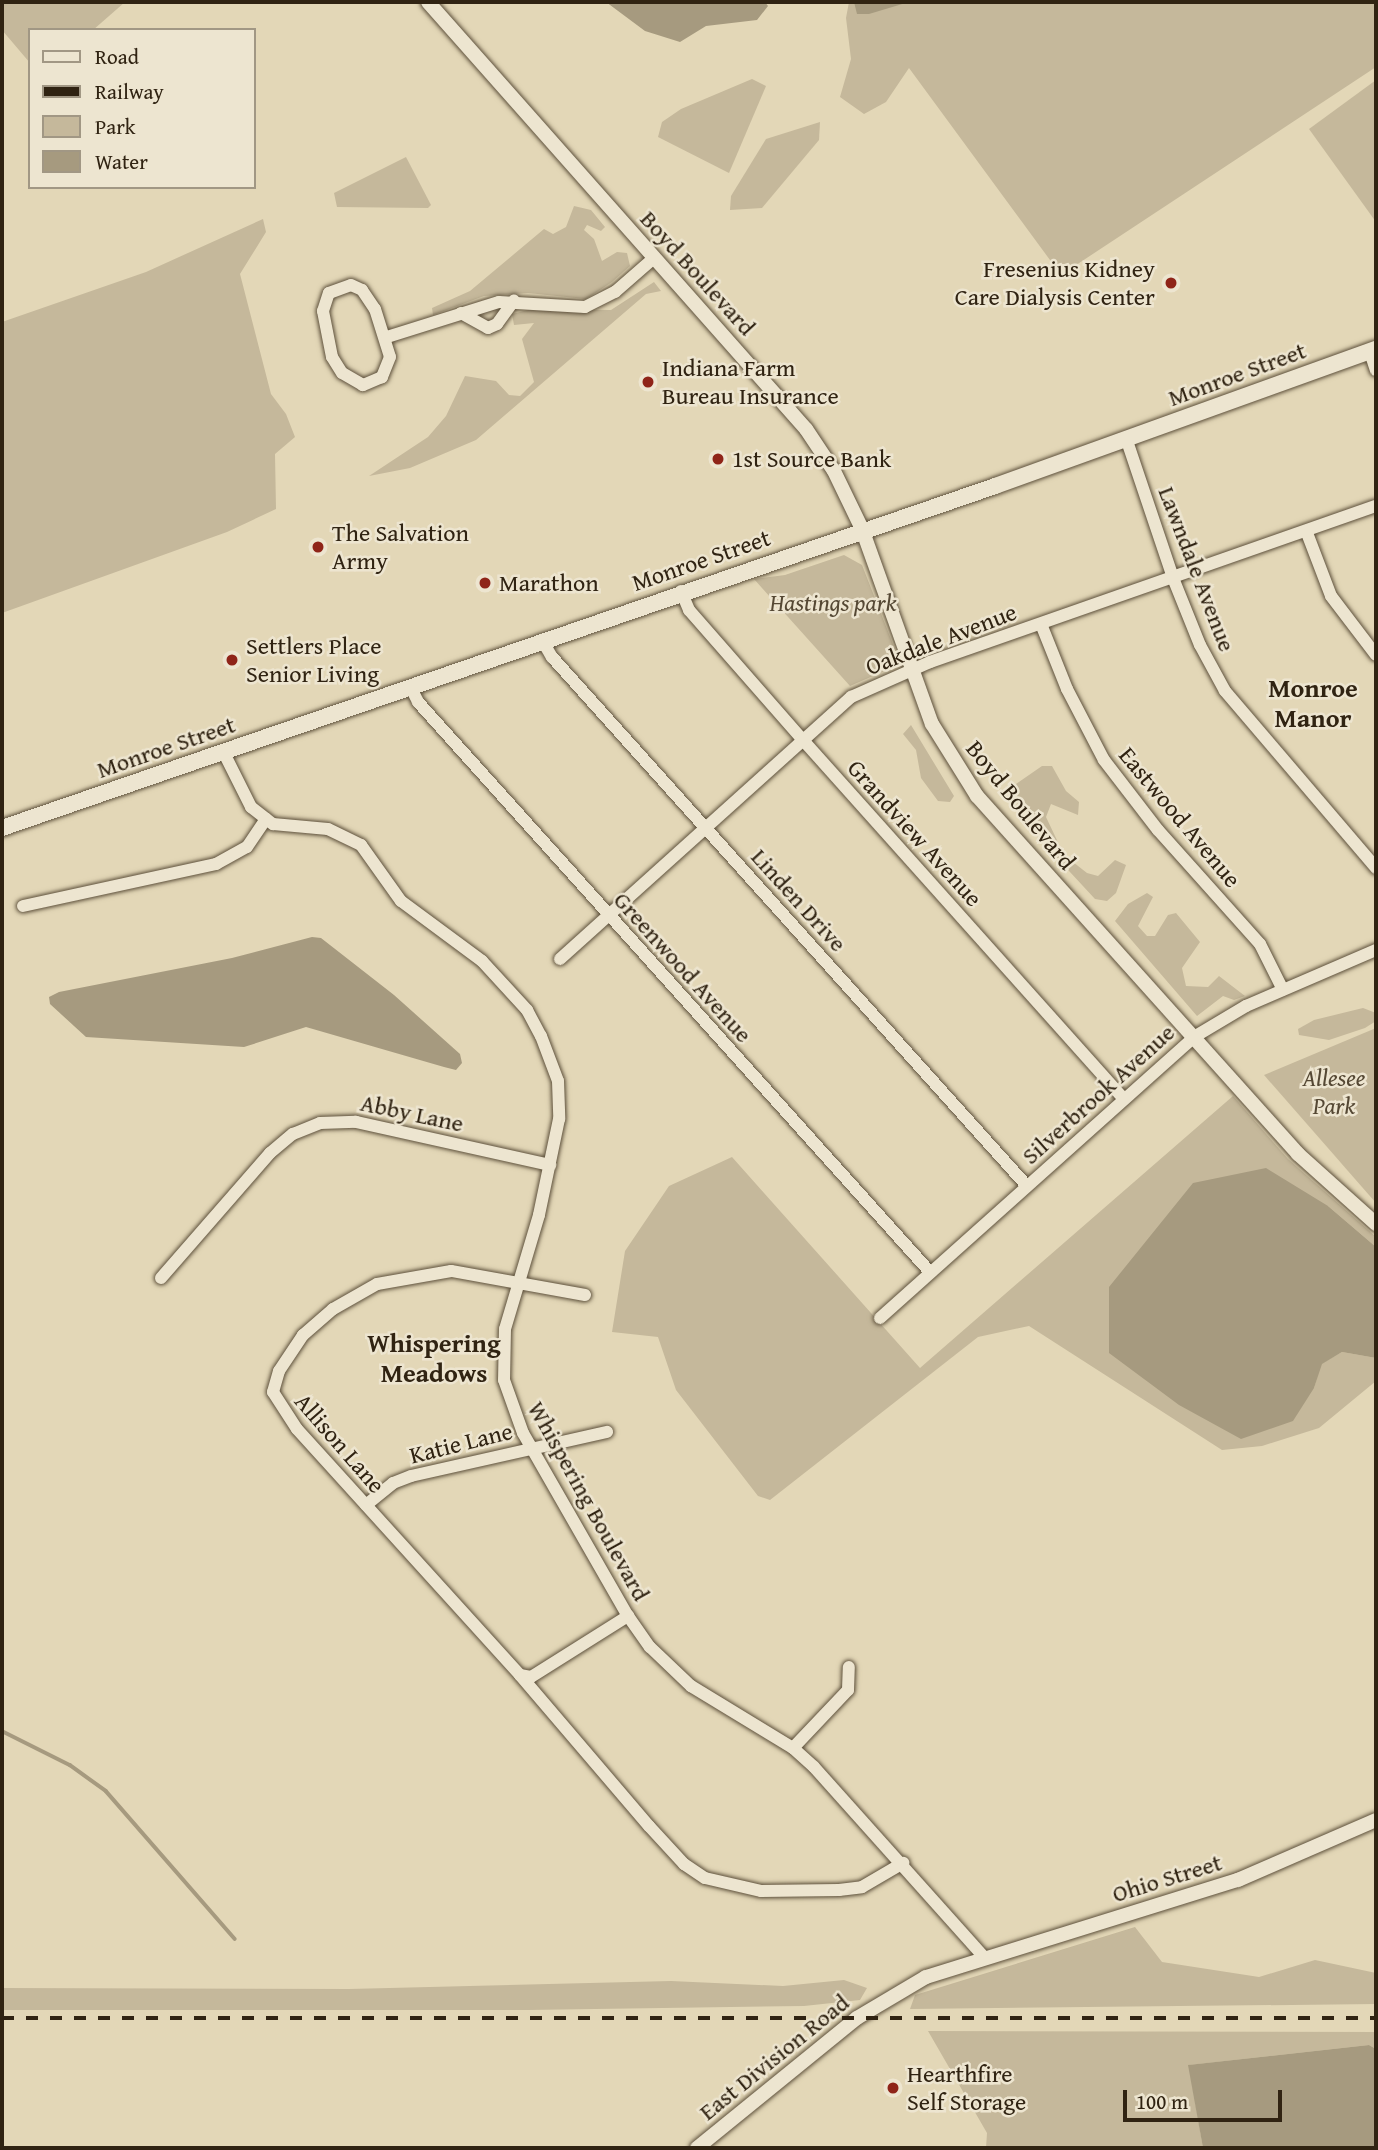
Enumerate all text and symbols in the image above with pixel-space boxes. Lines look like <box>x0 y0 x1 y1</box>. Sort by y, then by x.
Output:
legend <box>28 28 256 189</box>
text: Road <box>95 41 139 72</box>
text: Railway <box>95 76 164 107</box>
text: Park <box>95 111 136 142</box>
text: Water <box>95 146 148 177</box>
street label: Boyd Boulevard <box>634 205 762 341</box>
place label: Fresenius Kidney Care Dialysis Center <box>955 255 1155 311</box>
marker: Fresenius Kidney Care Dialysis Center <box>1161 273 1181 293</box>
street label: Monroe Street <box>1164 336 1310 412</box>
place label: Indiana Farm Bureau Insurance <box>662 354 839 410</box>
marker: Indiana Farm Bureau Insurance <box>640 374 656 390</box>
place label: 1st Source Bank <box>732 445 891 473</box>
marker: 1st Source Bank <box>710 451 726 467</box>
street label: Lawndale Avenue <box>1152 482 1242 656</box>
place label: The Salvation Army <box>332 519 469 575</box>
street label: Monroe Street <box>628 523 774 597</box>
marker: The Salvation Army <box>310 539 326 555</box>
place label: Marathon <box>499 569 599 597</box>
marker: Marathon <box>477 575 493 591</box>
park label: Hastings park <box>769 589 897 617</box>
street label: Oakdale Avenue <box>861 597 1021 681</box>
place label: Settlers Place Senior Living <box>246 632 382 688</box>
marker: Settlers Place Senior Living <box>224 652 240 668</box>
district label: Monroe Manor <box>1268 672 1358 734</box>
street label: Monroe Street <box>93 710 239 784</box>
street label: Boyd Boulevard <box>960 735 1082 875</box>
street label: Eastwood Avenue <box>1113 741 1247 893</box>
street label: Grandview Avenue <box>842 754 988 912</box>
street label: Linden Drive <box>745 843 853 957</box>
street label: Greenwood Avenue <box>608 886 758 1048</box>
street label: Silverbrook Avenue <box>1016 1018 1180 1170</box>
park label: Allesee Park <box>1302 1064 1366 1120</box>
street label: Abby Lane <box>358 1088 466 1138</box>
district label: Whispering Meadows <box>367 1327 501 1388</box>
street label: Allison Lane <box>289 1387 391 1499</box>
street label: Whispering Boulevard <box>522 1396 656 1606</box>
street label: Katie Lane <box>407 1416 515 1470</box>
street label: Ohio Street <box>1109 1848 1225 1908</box>
street label: East Division Road <box>693 1988 855 2126</box>
place label: Hearthfire Self Storage <box>907 2060 1026 2116</box>
scale bar <box>1126 2076 1285 2120</box>
marker: Hearthfire Self Storage <box>885 2080 901 2096</box>
text: 100 m <box>1136 2086 1188 2117</box>

